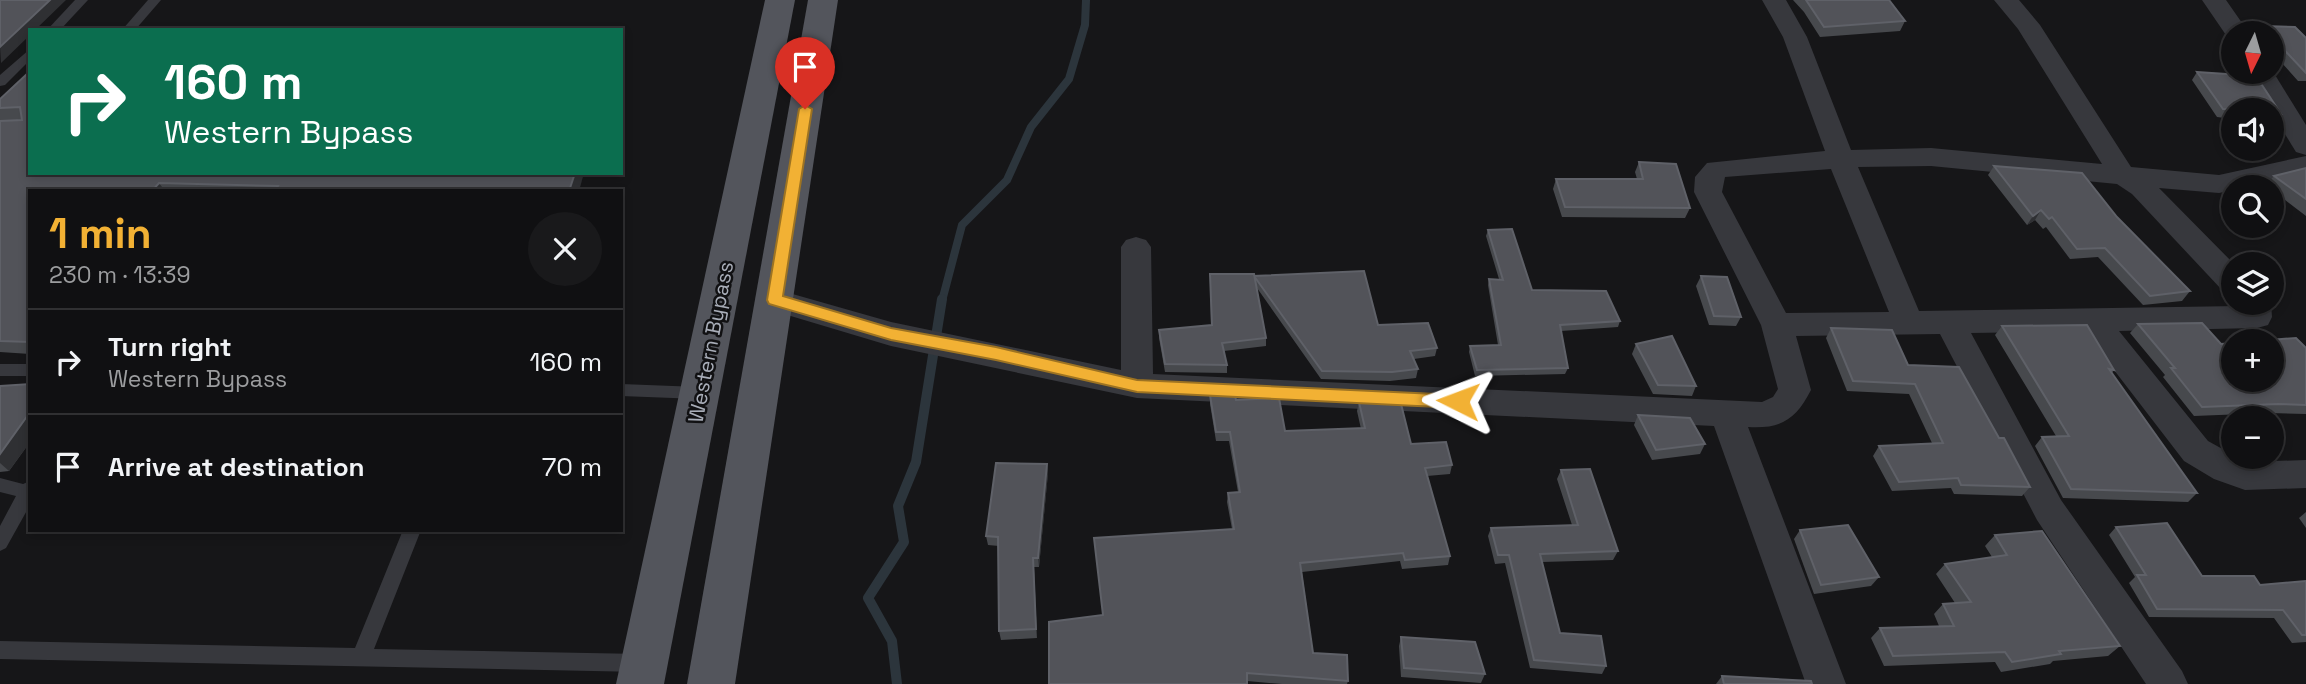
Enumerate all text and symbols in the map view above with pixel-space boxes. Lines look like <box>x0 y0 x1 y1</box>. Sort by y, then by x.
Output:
north arrow <box>2221 21 2284 84</box>
map controls <box>2221 21 2284 469</box>
pin <box>775 37 835 109</box>
icon: arrive <box>786 48 824 86</box>
text: 160 m <box>164 51 302 113</box>
icon: right <box>49 56 140 147</box>
button: sound <box>2221 98 2284 161</box>
text: Western Bypass <box>164 112 413 152</box>
button: search <box>2221 175 2284 238</box>
text: 1 min <box>49 207 152 260</box>
button: close <box>528 212 602 286</box>
button: layers <box>2221 252 2284 315</box>
street label: Western Bypass <box>682 259 739 425</box>
text: 230 m · 13:39 <box>49 260 191 290</box>
button: + <box>2221 329 2284 392</box>
text: Turn right <box>108 330 232 364</box>
icon: right <box>49 343 87 381</box>
text: 160 m <box>530 345 602 379</box>
text: Western Bypass <box>108 364 287 394</box>
position arrow <box>1421 364 1495 438</box>
button: − <box>2221 406 2284 469</box>
icon: arrive <box>49 448 87 486</box>
text: Arrive at destination <box>108 450 365 484</box>
text: 70 m <box>542 450 602 484</box>

